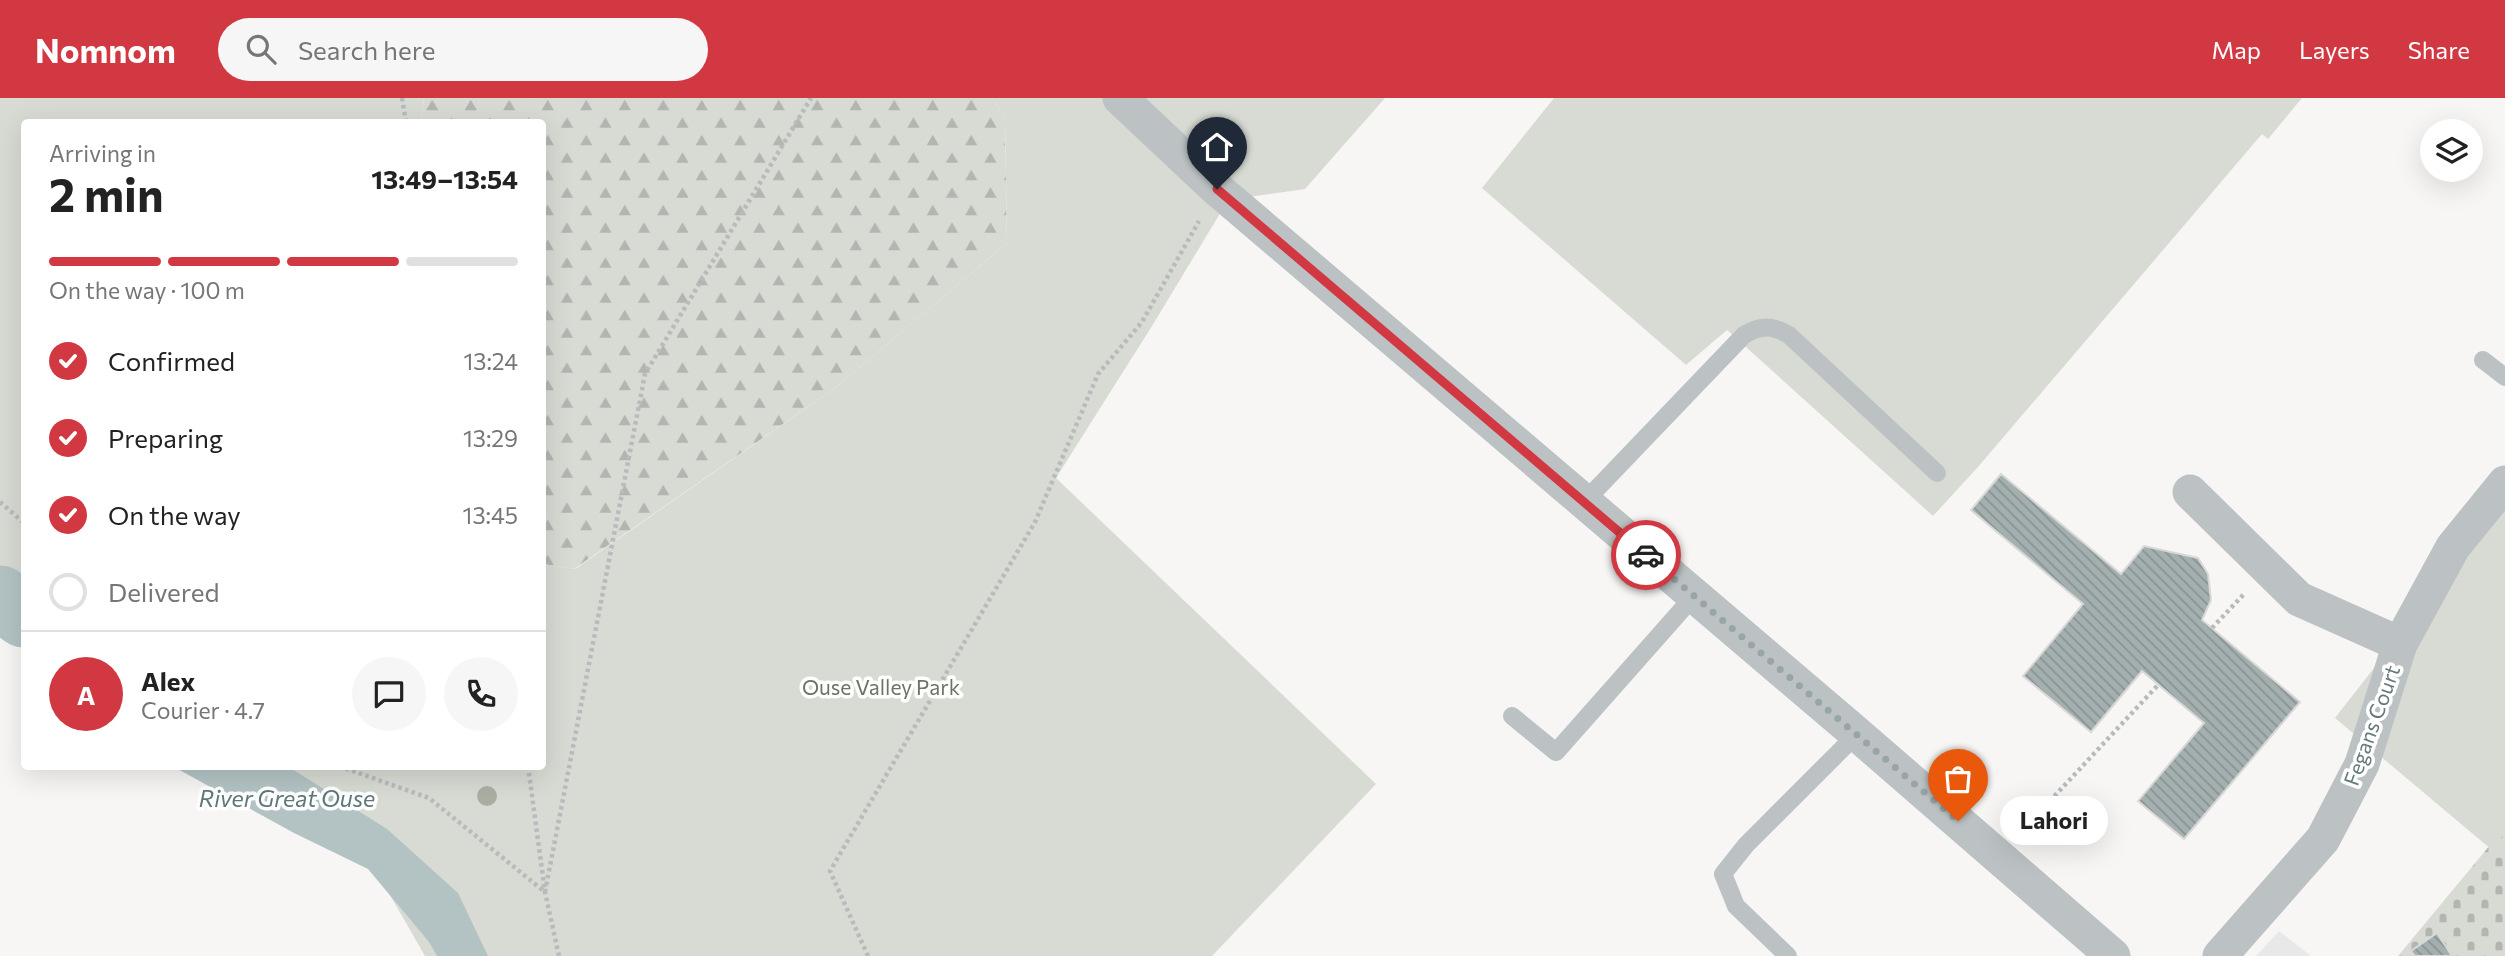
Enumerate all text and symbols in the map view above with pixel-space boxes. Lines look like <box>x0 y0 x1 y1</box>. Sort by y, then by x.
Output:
search box <box>218 18 708 81</box>
text: Nomnom <box>35 29 176 70</box>
icon: search <box>242 30 280 68</box>
text: Search here <box>298 34 435 65</box>
text: Map <box>2212 35 2261 64</box>
text: Layers <box>2299 35 2370 64</box>
text: Share <box>2408 35 2470 64</box>
pin <box>1187 117 1247 189</box>
map controls <box>2420 119 2483 182</box>
button: layers <box>2420 119 2483 182</box>
icon: home <box>1198 128 1236 166</box>
text: Arriving in <box>49 139 156 167</box>
text: 13:49–13:54 <box>371 163 518 194</box>
text: 2 min <box>49 165 164 221</box>
text: On the way · 100 m <box>49 276 245 304</box>
icon: check <box>49 342 87 380</box>
text: Confirmed <box>108 345 235 376</box>
text: 13:24 <box>463 347 518 375</box>
icon: check <box>49 419 87 457</box>
text: Preparing <box>108 422 223 453</box>
text: 13:29 <box>463 424 518 452</box>
icon: check <box>49 496 87 534</box>
text: On the way <box>108 499 241 530</box>
text: 13:45 <box>463 501 518 529</box>
courier <box>1611 520 1681 590</box>
icon: car <box>1627 536 1665 574</box>
text: Delivered <box>108 576 219 607</box>
button: chat <box>352 657 426 731</box>
button: phone <box>444 657 518 731</box>
street label: Fegans Court <box>2338 661 2404 789</box>
text: Alex <box>141 665 195 696</box>
park label: Ouse Valley Park <box>802 674 960 699</box>
text: A <box>77 679 95 710</box>
text: Courier · 4.7 <box>141 696 265 724</box>
pin <box>1928 749 1988 821</box>
icon: bag <box>1939 760 1977 798</box>
water label: River Great Ouse <box>199 784 375 812</box>
callout: Lahori <box>2000 796 2108 846</box>
text: Lahori <box>2020 806 2088 834</box>

